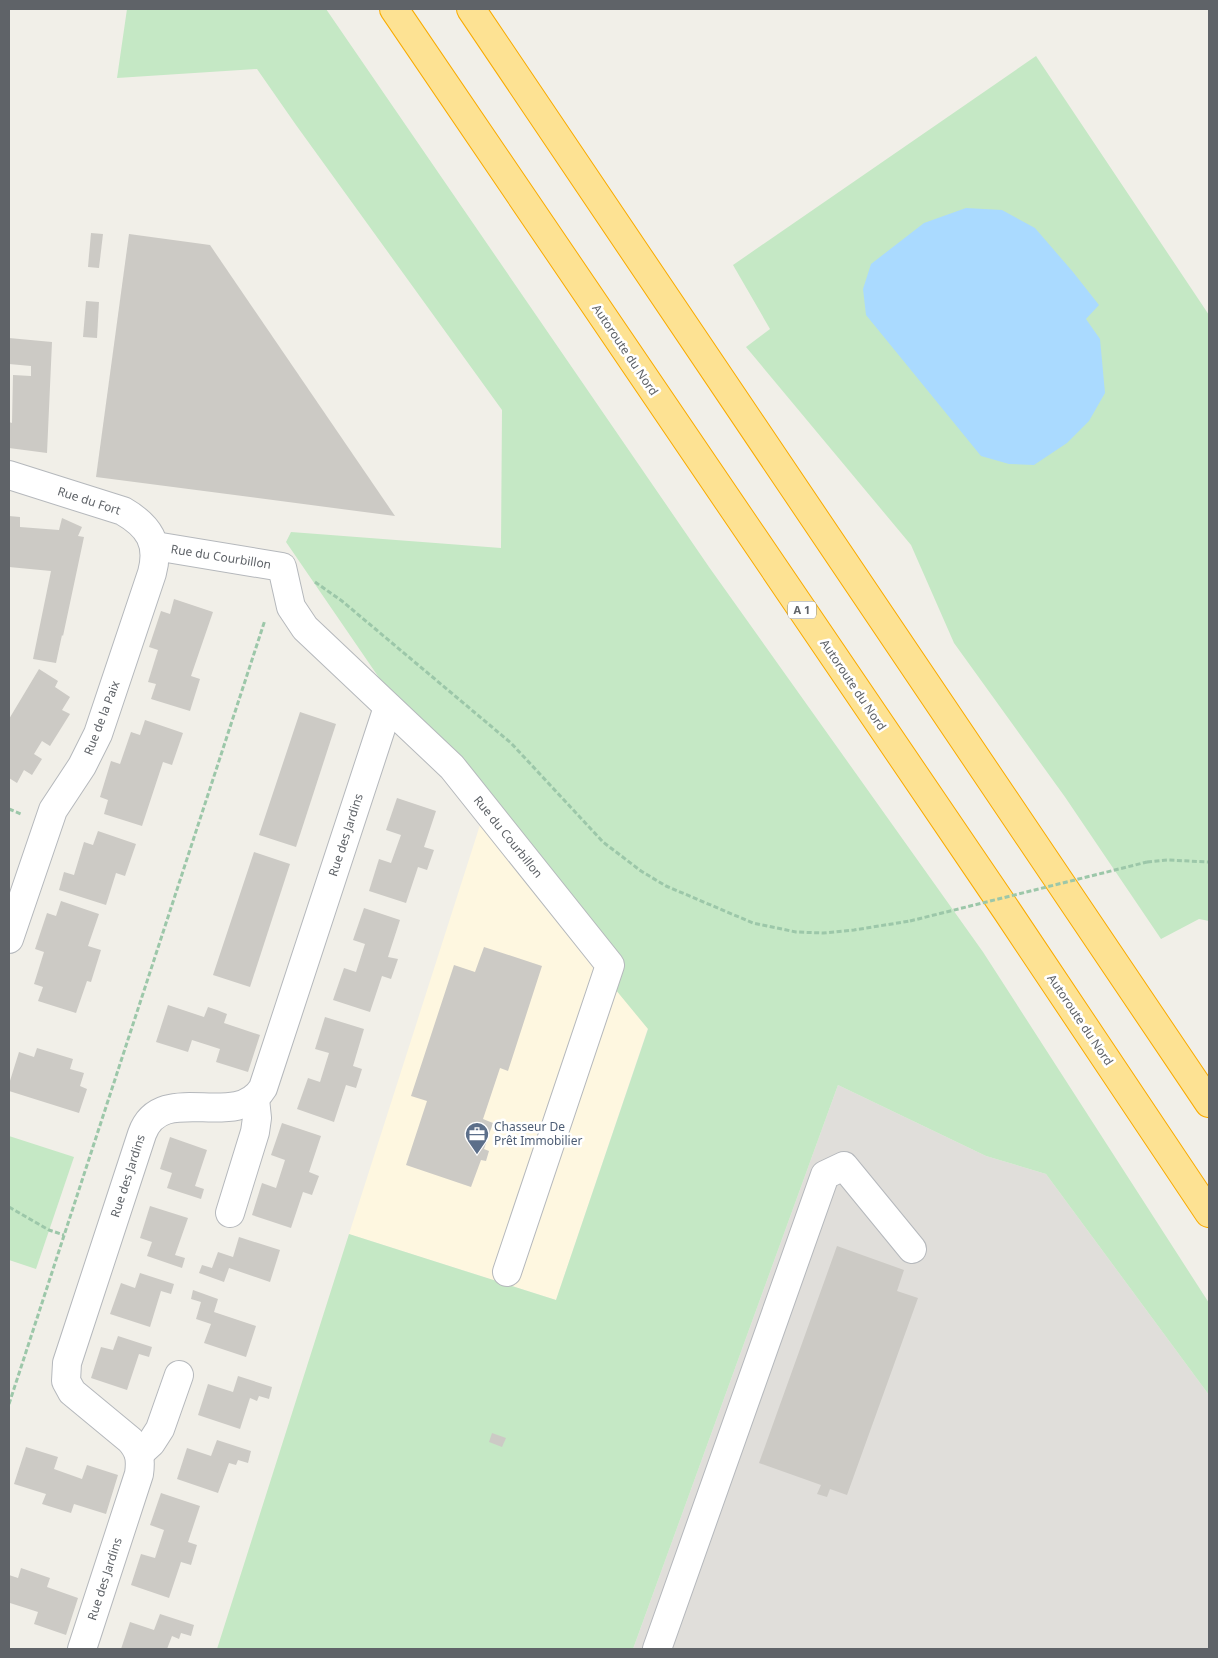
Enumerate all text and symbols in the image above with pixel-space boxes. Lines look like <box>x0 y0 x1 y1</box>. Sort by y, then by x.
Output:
street label: Autoroute du Nord <box>589 301 662 399</box>
street label: Rue du Fort <box>55 482 124 519</box>
street label: Rue du Courbillon <box>170 540 272 573</box>
road number: A 1 <box>788 602 816 618</box>
street label: Autoroute du Nord <box>817 636 890 734</box>
street label: Rue de la Paix <box>80 678 124 757</box>
street label: Rue des Jardins <box>324 791 367 878</box>
street label: Rue du Courbillon <box>470 792 547 881</box>
street label: Autoroute du Nord <box>1044 971 1117 1069</box>
place label: Chasseur De Prêt Immobilier <box>494 1118 582 1149</box>
office icon: Chasseur De Prêt Immobilier <box>464 1121 490 1155</box>
street label: Rue des Jardins <box>106 1132 149 1219</box>
street label: Rue des Jardins <box>83 1535 126 1622</box>

